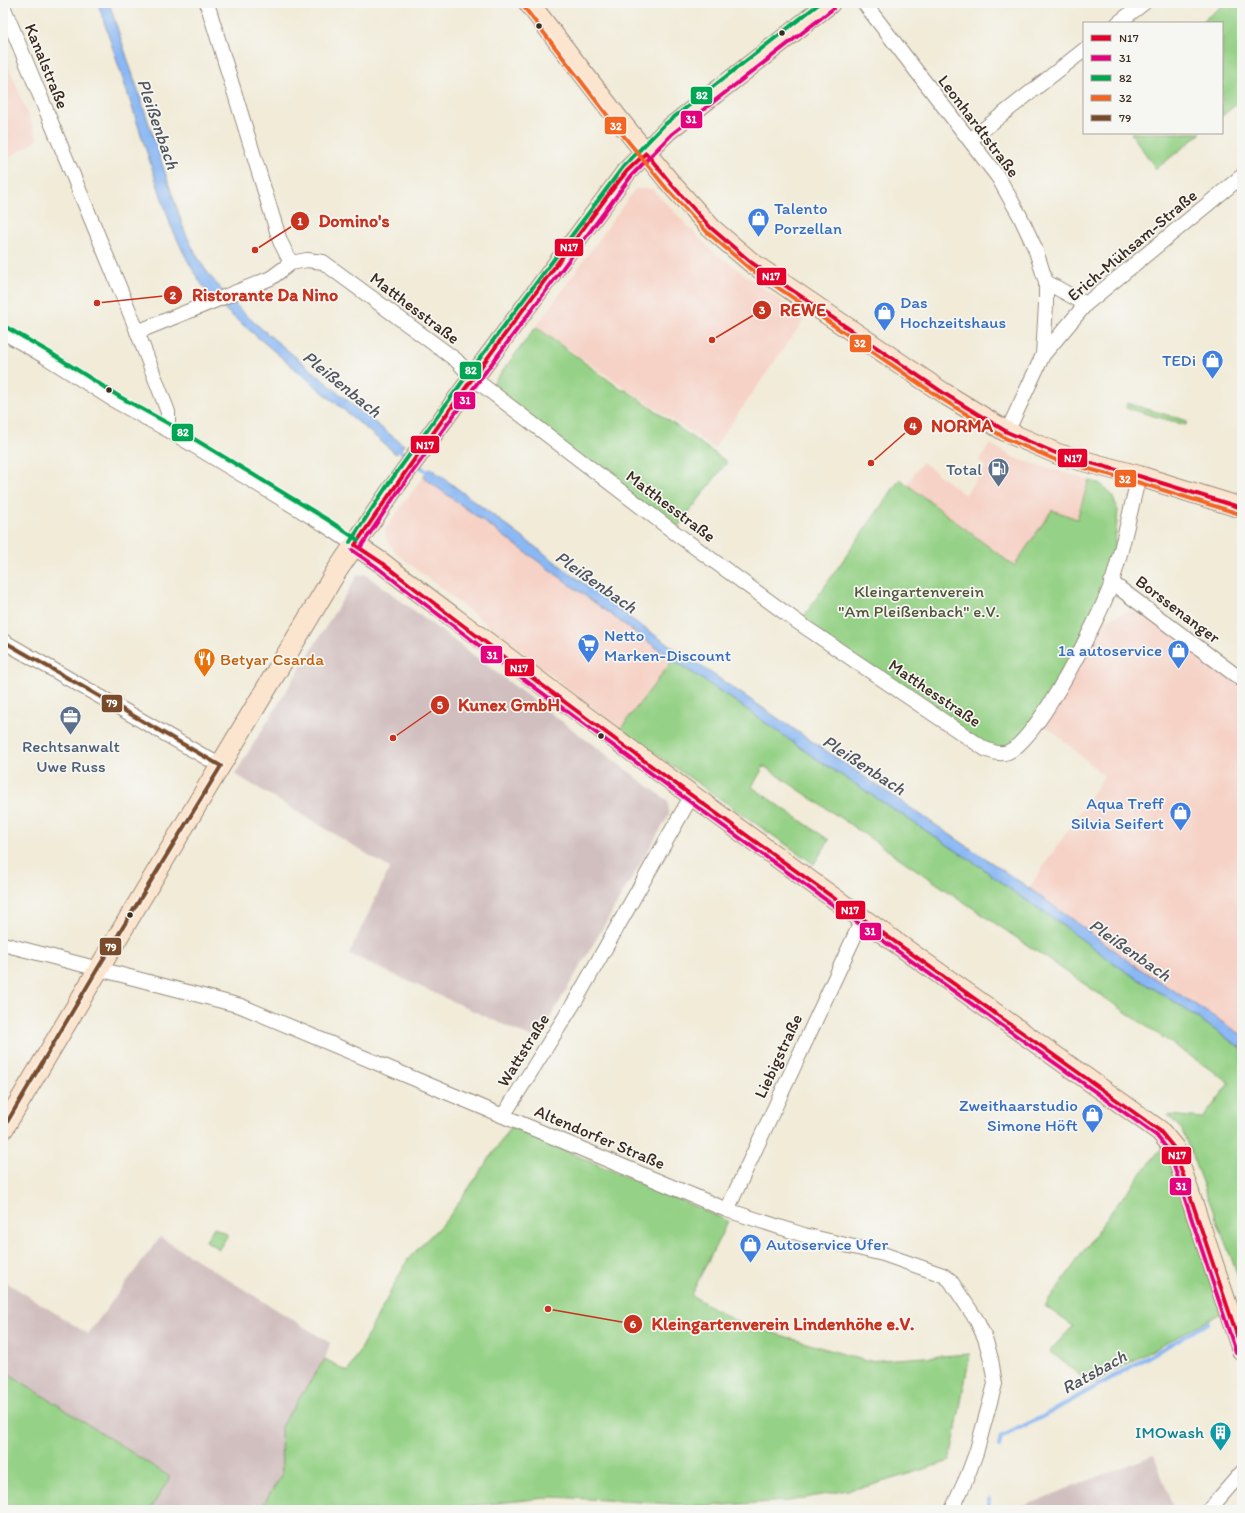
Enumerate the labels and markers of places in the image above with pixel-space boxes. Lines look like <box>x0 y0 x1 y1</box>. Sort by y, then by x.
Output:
unlabelled marker <box>534 21 544 31</box>
unlabelled marker <box>777 28 787 38</box>
place label: Talento Porzellan <box>774 198 842 238</box>
shop icon: Talento Porzellan <box>746 205 772 238</box>
callout: Domino's <box>290 206 397 236</box>
callout: Ristorante Da Nino <box>163 280 346 310</box>
place label: Das Hochzeitshaus <box>900 292 1006 332</box>
callout: REWE <box>752 295 834 325</box>
shop icon: Das Hochzeitshaus <box>872 299 898 332</box>
shop icon: TEDi <box>1199 347 1225 380</box>
place label: TEDi <box>1162 350 1196 370</box>
unlabelled marker <box>104 385 114 395</box>
callout: NORMA <box>903 411 1001 441</box>
fuel station icon: Total <box>985 456 1011 489</box>
place label: Total <box>946 459 982 479</box>
place label: Netto Marken-Discount <box>604 625 731 665</box>
supermarket icon: Netto Marken-Discount <box>575 632 601 665</box>
shop icon: 1a autoservice <box>1165 637 1191 670</box>
place label: 1a autoservice <box>1058 640 1162 660</box>
restaurant icon: Betyar Csarda <box>192 646 218 679</box>
place label: Betyar Csarda <box>220 649 324 669</box>
callout: Kunex GmbH <box>430 690 568 720</box>
office icon: Rechtsanwalt Uwe Russ <box>58 703 84 736</box>
unlabelled marker <box>596 731 606 741</box>
place label: Rechtsanwalt Uwe Russ <box>22 736 121 776</box>
place label: Aqua Treff Silvia Seifert <box>1071 793 1165 833</box>
shop icon: Aqua Treff Silvia Seifert <box>1167 800 1193 833</box>
unlabelled marker <box>125 910 135 920</box>
place label: Zweithaarstudio Simone Höft <box>959 1095 1078 1135</box>
shop icon: Zweithaarstudio Simone Höft <box>1080 1102 1106 1135</box>
shop icon: Autoservice Ufer <box>737 1231 763 1264</box>
place label: Autoservice Ufer <box>766 1234 888 1254</box>
callout: Kleingartenverein Lindenhöhe e.V. <box>623 1309 922 1339</box>
building icon: IMOwash <box>1207 1419 1233 1452</box>
place label: IMOwash <box>1135 1422 1204 1442</box>

